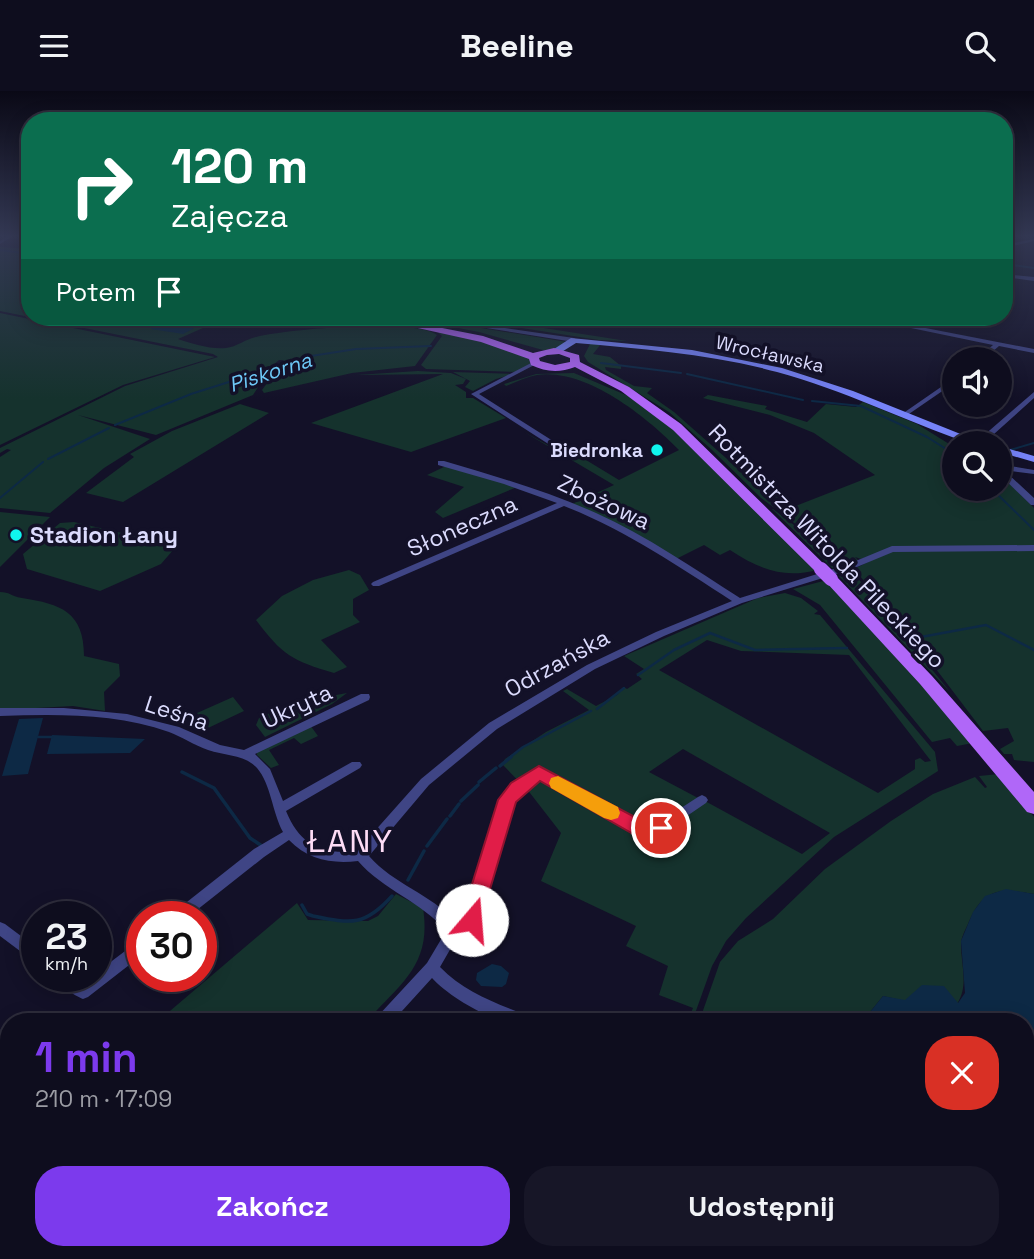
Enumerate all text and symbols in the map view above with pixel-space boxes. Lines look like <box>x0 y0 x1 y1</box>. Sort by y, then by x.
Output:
text: Beeline <box>460 26 574 66</box>
icon: menu <box>35 27 73 65</box>
icon: search <box>961 27 999 65</box>
text: 120 m <box>171 135 308 197</box>
icon: right <box>56 140 147 231</box>
text: Zajęcza <box>171 196 288 236</box>
icon: arrive <box>150 273 188 311</box>
text: Potem <box>56 275 136 309</box>
street label: Wrocławska <box>713 329 827 379</box>
water label: Piskorna <box>225 346 316 398</box>
map controls <box>942 347 1012 501</box>
button: sound <box>942 347 1012 417</box>
street label: Rotmistrza Witolda Pileckiego <box>702 417 952 675</box>
button: search <box>942 431 1012 501</box>
place label: Biedronka <box>550 438 643 463</box>
marker: Biedronka <box>649 442 665 458</box>
street label: Zbożowa <box>553 468 655 536</box>
street label: Słoneczna <box>402 488 522 564</box>
place label: Stadion Łany <box>30 520 178 550</box>
marker: Stadion Łany <box>8 527 24 543</box>
street label: Odrzańska <box>499 622 615 704</box>
street label: Ukryta <box>257 677 337 735</box>
street label: Leśna <box>141 689 213 737</box>
pin <box>631 798 691 858</box>
icon: arrive <box>642 809 680 847</box>
district label: ŁANY <box>306 821 394 861</box>
position arrow <box>435 883 509 957</box>
speed limit sign: 30 <box>126 901 217 992</box>
text: 23 <box>45 915 88 959</box>
text: km/h <box>45 952 88 975</box>
text: 1 min <box>35 1031 138 1084</box>
button: close <box>925 1036 999 1110</box>
text: 210 m · 17:09 <box>35 1084 172 1114</box>
button: Zakończ <box>35 1166 510 1246</box>
button: Udostępnij <box>524 1166 999 1246</box>

